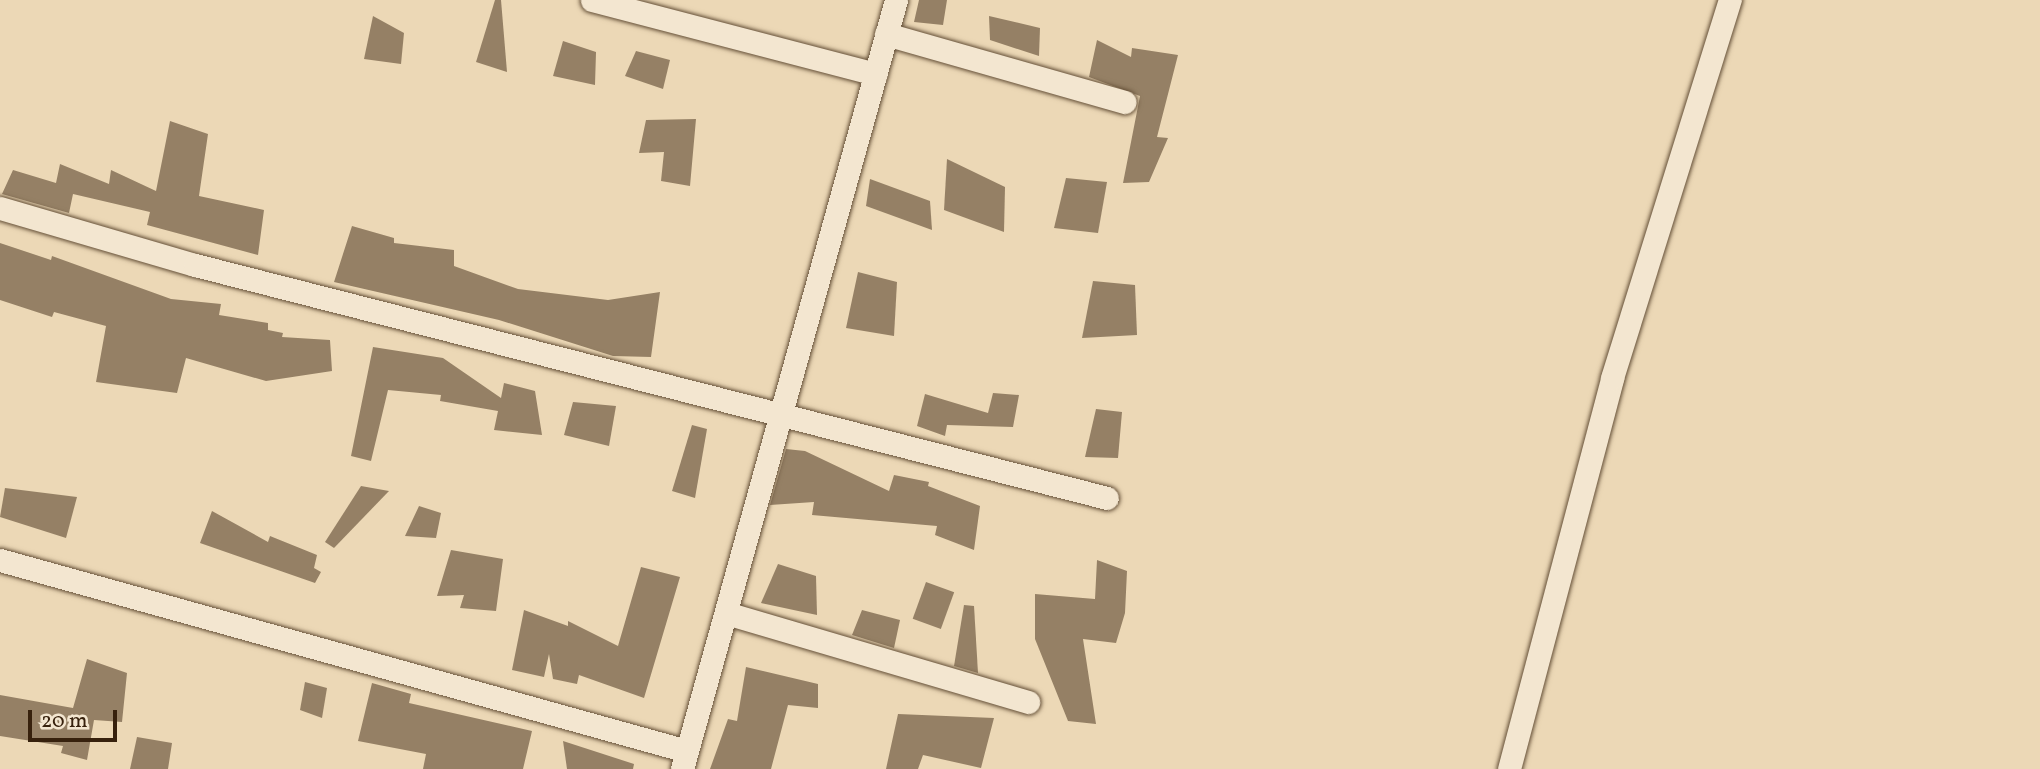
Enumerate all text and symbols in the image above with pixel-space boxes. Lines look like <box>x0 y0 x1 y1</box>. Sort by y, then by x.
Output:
scale bar <box>32 696 121 740</box>
text: 20 m <box>41 707 87 736</box>

